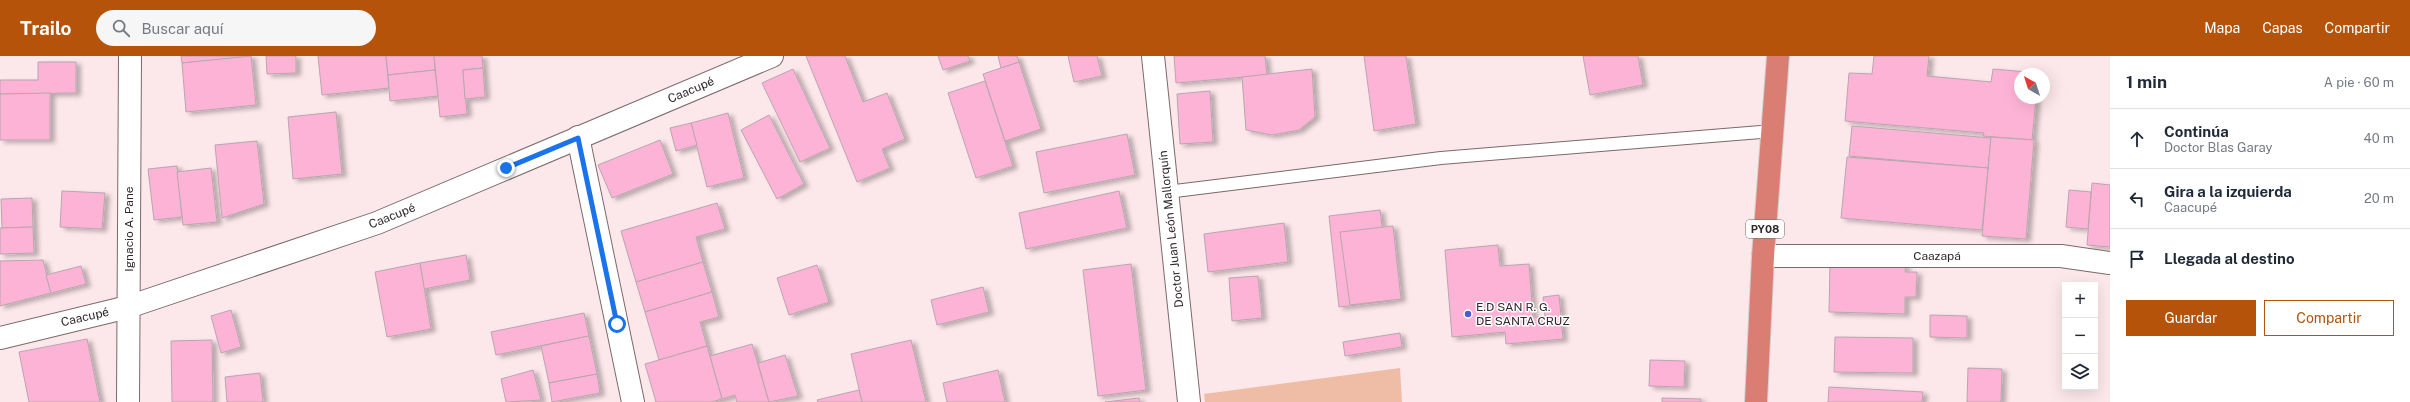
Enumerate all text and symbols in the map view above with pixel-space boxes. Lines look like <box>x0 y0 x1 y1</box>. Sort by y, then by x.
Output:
search box <box>96 10 376 46</box>
text: Trailo <box>20 17 72 39</box>
icon: search <box>110 17 132 39</box>
text: Buscar aquí <box>142 20 223 37</box>
text: Mapa <box>2204 20 2240 36</box>
text: Capas <box>2262 20 2303 36</box>
text: Compartir <box>2325 20 2390 36</box>
north arrow <box>2014 68 2050 104</box>
text: 1 min <box>2126 72 2167 92</box>
street label: Caacupé <box>666 74 716 106</box>
text: A pie · 60 m <box>2324 75 2394 90</box>
text: Continúa <box>2164 123 2229 140</box>
icon: ahead <box>2126 128 2148 150</box>
text: 40 m <box>2363 131 2394 146</box>
text: Doctor Blas Garay <box>2164 140 2273 155</box>
street label: Doctor Juan León Mallorquín <box>1156 150 1186 308</box>
route end <box>497 159 515 177</box>
text: Gira a la izquierda <box>2164 183 2292 200</box>
street label: Ignacio A. Pane <box>122 186 136 272</box>
icon: left <box>2126 188 2148 210</box>
text: 20 m <box>2364 191 2394 206</box>
street label: Caacupé <box>367 200 417 232</box>
text: Caacupé <box>2164 200 2217 215</box>
road number: PY08 <box>1746 220 1784 238</box>
icon: arrive <box>2126 248 2148 270</box>
street label: Caazapá <box>1913 249 1961 263</box>
text: Llegada al destino <box>2164 250 2295 267</box>
map controls <box>2062 282 2098 390</box>
button: + <box>2062 282 2098 318</box>
place label: E.D SAN R. G. DE SANTA CRUZ <box>1476 300 1570 328</box>
button: Guardar <box>2126 300 2256 336</box>
button: Compartir <box>2264 300 2394 336</box>
street label: Caacupé <box>60 305 111 329</box>
marker: E.D SAN R. G. DE SANTA CRUZ <box>1463 309 1473 319</box>
route start <box>608 315 626 333</box>
button: − <box>2062 318 2098 354</box>
button: layers <box>2062 354 2098 390</box>

